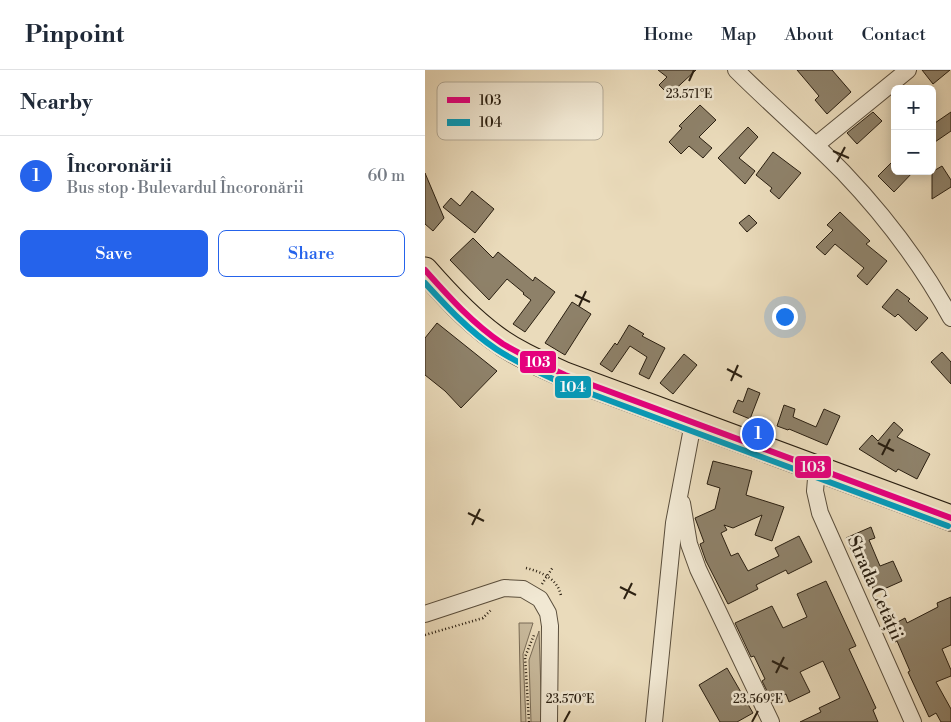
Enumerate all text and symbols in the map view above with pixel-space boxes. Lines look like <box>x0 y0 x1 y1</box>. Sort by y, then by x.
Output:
text: Pinpoint <box>25 20 124 50</box>
text: Home <box>644 23 693 46</box>
text: Map <box>721 23 757 46</box>
text: About <box>785 23 834 46</box>
text: Contact <box>862 23 926 46</box>
legend <box>437 82 603 140</box>
map controls <box>891 85 936 175</box>
button: + <box>891 85 936 130</box>
text: 23.571°E <box>666 87 712 102</box>
text: Nearby <box>20 90 93 116</box>
text: 103 <box>479 92 502 110</box>
text: 104 <box>479 114 502 132</box>
button: − <box>891 130 936 175</box>
text: Încoronării <box>67 154 172 178</box>
text: 1 <box>32 166 40 186</box>
text: 60 m <box>367 166 405 186</box>
text: Bus stop · Bulevardul Încoronării <box>67 178 304 198</box>
button: Save <box>20 230 208 277</box>
button: Share <box>218 230 405 277</box>
your location <box>772 304 798 330</box>
line badge: 103 <box>519 350 557 374</box>
text: 103 <box>526 354 550 372</box>
line badge: 104 <box>554 375 592 399</box>
text: 104 <box>560 379 586 397</box>
pin: 1 <box>742 415 774 453</box>
line badge: 103 <box>794 455 832 479</box>
text: 103 <box>801 459 825 477</box>
street label: Strada Cetății <box>842 532 908 644</box>
text: 23.570°E <box>546 692 594 707</box>
text: 23.569°E <box>733 692 783 707</box>

